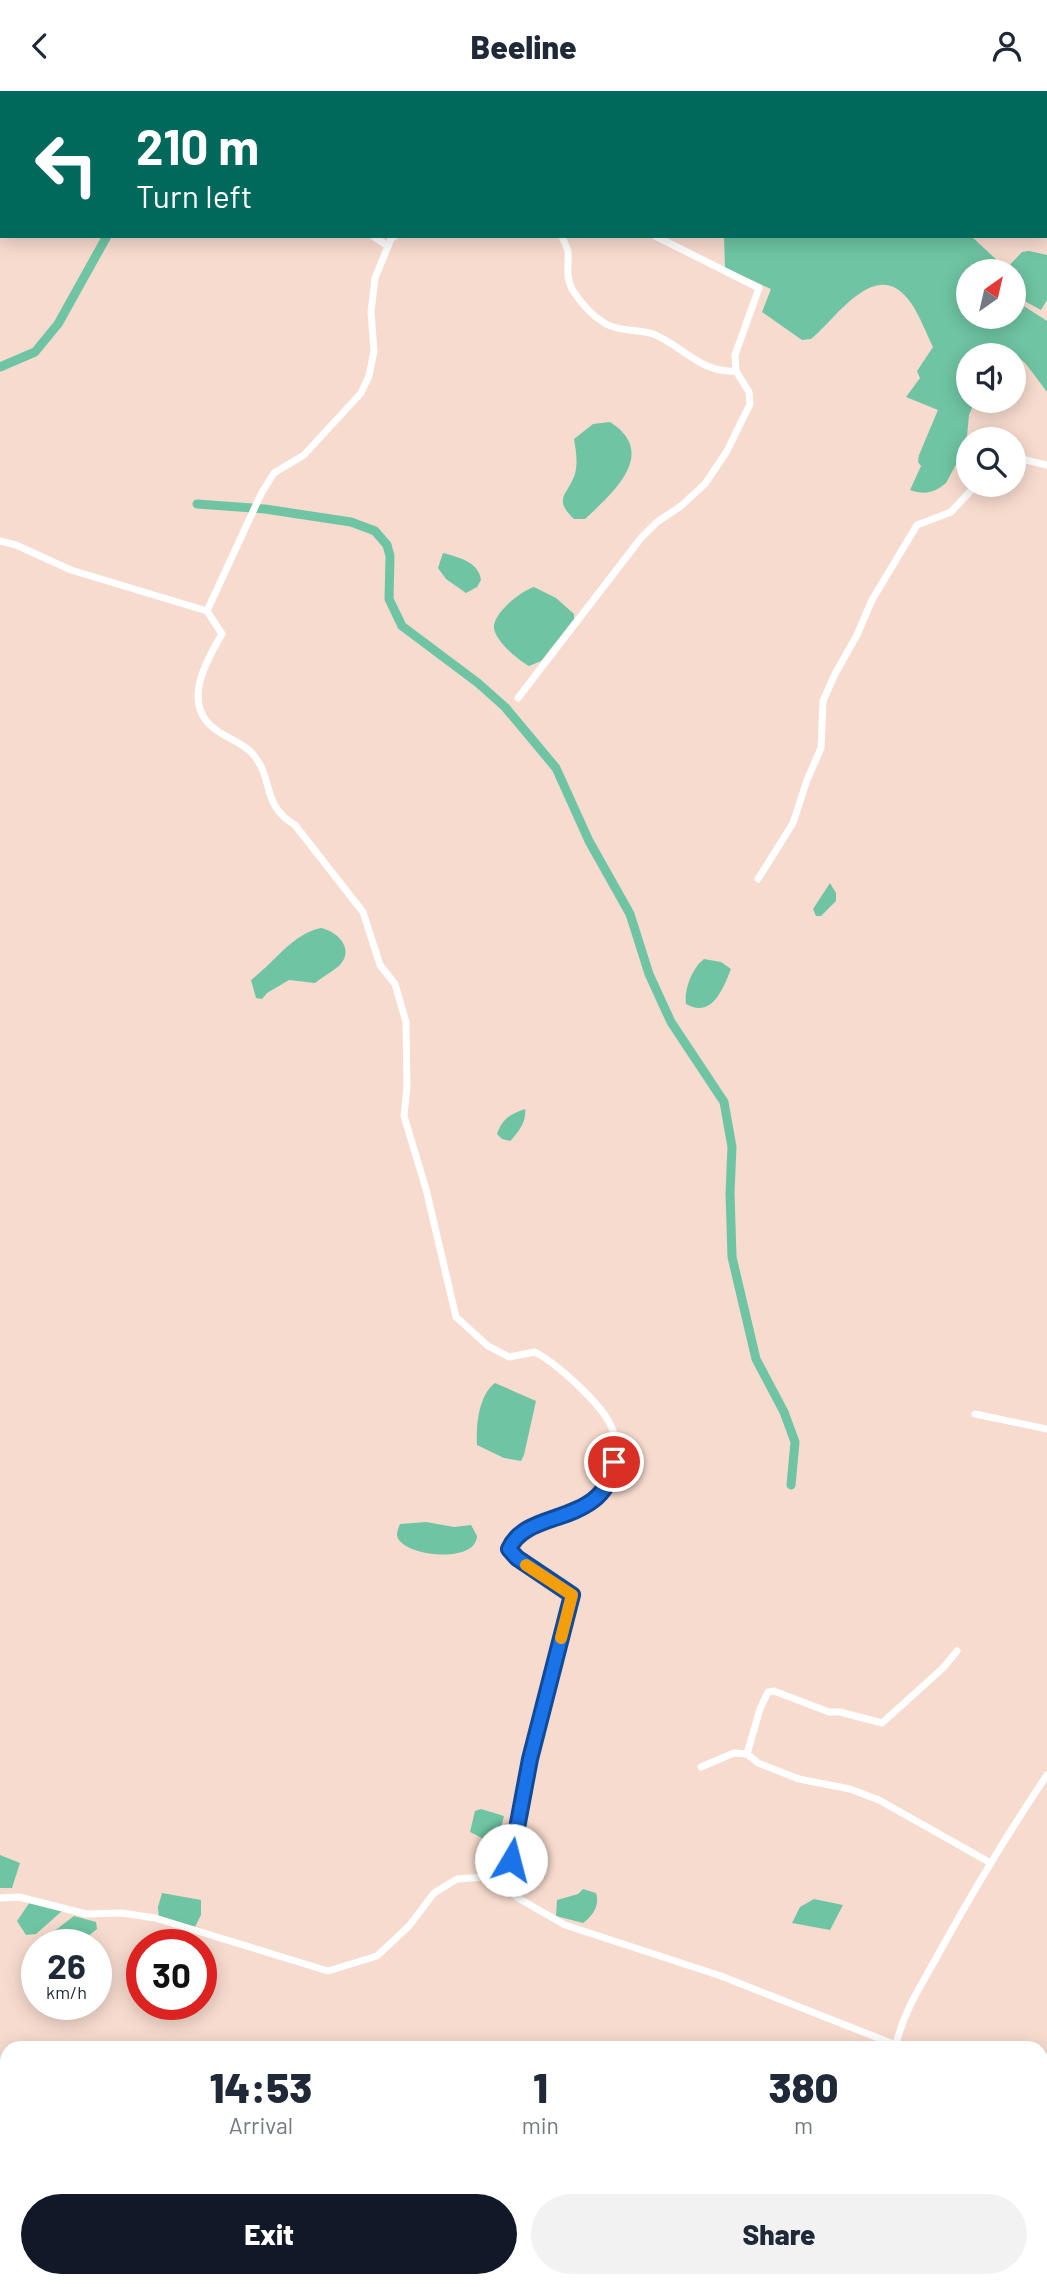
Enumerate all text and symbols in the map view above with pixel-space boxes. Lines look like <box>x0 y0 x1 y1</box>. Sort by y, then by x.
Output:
icon: back <box>21 27 59 65</box>
text: Beeline <box>470 27 577 65</box>
icon: person <box>988 27 1026 65</box>
text: 210 m <box>136 116 259 175</box>
icon: left <box>21 119 112 210</box>
text: Turn left <box>136 176 253 214</box>
north arrow <box>956 259 1026 329</box>
map controls <box>956 259 1026 497</box>
button: sound <box>956 343 1026 413</box>
button: search <box>956 427 1026 497</box>
pin <box>584 1432 644 1492</box>
icon: arrive <box>595 1443 633 1481</box>
position arrow <box>474 1823 548 1897</box>
speed limit sign: 30 <box>126 1929 217 2020</box>
text: 26 <box>47 1944 86 1986</box>
text: km/h <box>46 1981 87 2003</box>
text: 14:53 <box>209 2061 312 2111</box>
text: 1 <box>533 2061 548 2111</box>
text: 380 <box>768 2061 839 2111</box>
text: Arrival <box>229 2111 293 2139</box>
text: min <box>522 2111 559 2139</box>
text: m <box>794 2111 813 2139</box>
button: Exit <box>21 2194 517 2274</box>
button: Share <box>531 2194 1027 2274</box>

